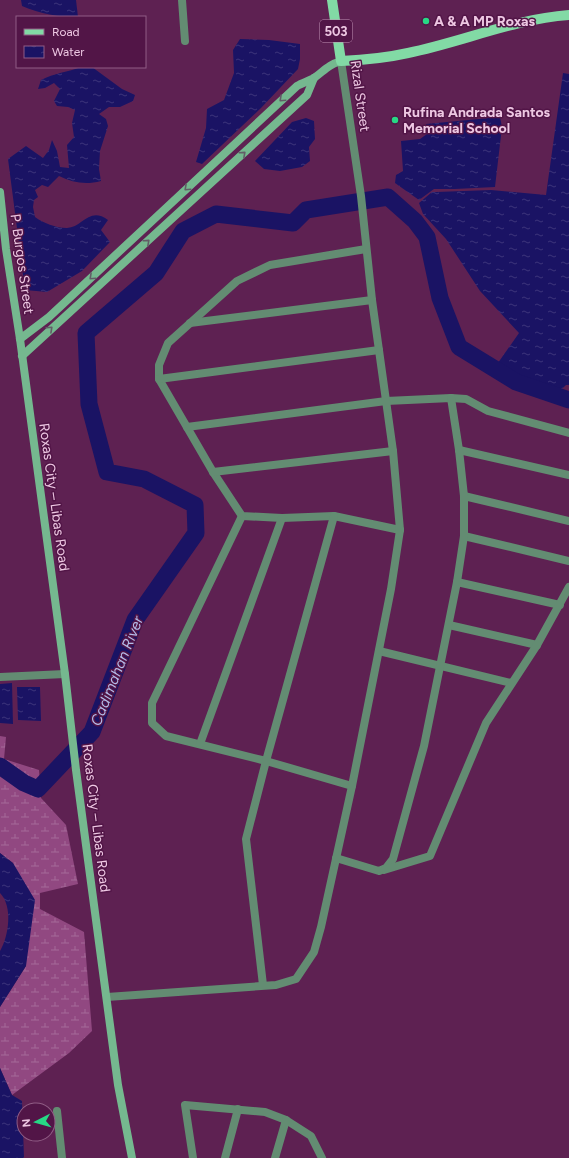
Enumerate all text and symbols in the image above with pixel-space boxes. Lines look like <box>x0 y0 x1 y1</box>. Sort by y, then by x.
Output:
place label: A & A MP Roxas <box>434 13 535 30</box>
legend <box>16 16 146 68</box>
marker: A & A MP Roxas <box>421 16 431 26</box>
road number: 503 <box>320 20 352 42</box>
text: Road <box>52 25 80 39</box>
text: Water <box>52 45 84 59</box>
street label: Rizal Street <box>347 59 373 133</box>
one-way arrow <box>279 95 287 102</box>
place label: Rufina Andrada Santos Memorial School <box>403 104 551 137</box>
marker: Rufina Andrada Santos Memorial School <box>390 115 400 125</box>
one-way arrow <box>238 152 246 159</box>
one-way arrow <box>184 183 192 191</box>
street label: P. Burgos Street <box>7 213 37 315</box>
one-way arrow <box>142 239 149 246</box>
one-way arrow <box>89 272 97 279</box>
one-way arrow <box>46 327 53 334</box>
street label: Roxas City – Libas Road <box>35 422 73 572</box>
water label: Cadimahan River <box>87 613 148 728</box>
street label: Roxas City – Libas Road <box>78 743 114 893</box>
north arrow <box>16 1102 56 1142</box>
text: N <box>20 1118 33 1128</box>

